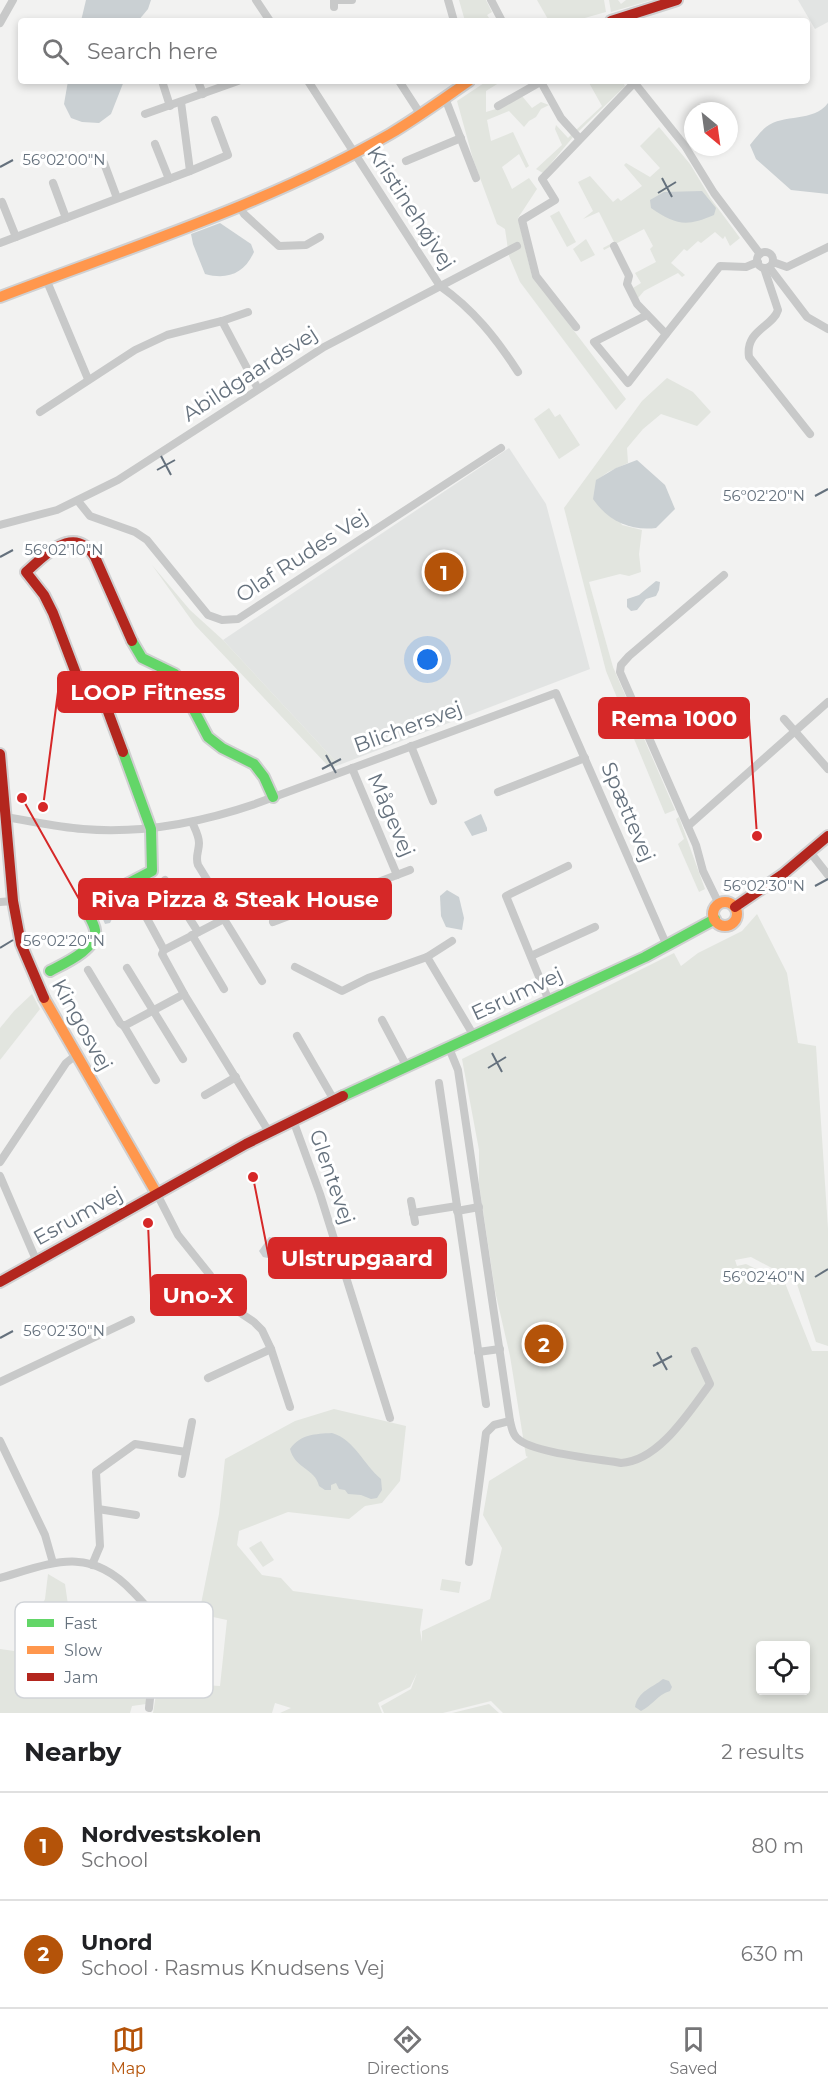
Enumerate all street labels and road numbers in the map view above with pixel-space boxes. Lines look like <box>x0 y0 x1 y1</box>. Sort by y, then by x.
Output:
street label: Kristinehøjvej <box>362 141 461 274</box>
street label: Abildgaardsvej <box>178 321 322 426</box>
street label: Olaf Rudes Vej <box>231 504 372 607</box>
street label: Blichersvej <box>350 695 465 758</box>
street label: Spættevej <box>596 758 661 865</box>
street label: Mågevej <box>363 769 420 861</box>
street label: Esrumvej <box>467 961 567 1026</box>
street label: Kingosvej <box>47 974 118 1075</box>
street label: Glentevej <box>305 1126 360 1228</box>
street label: Esrumvej <box>29 1181 127 1250</box>

